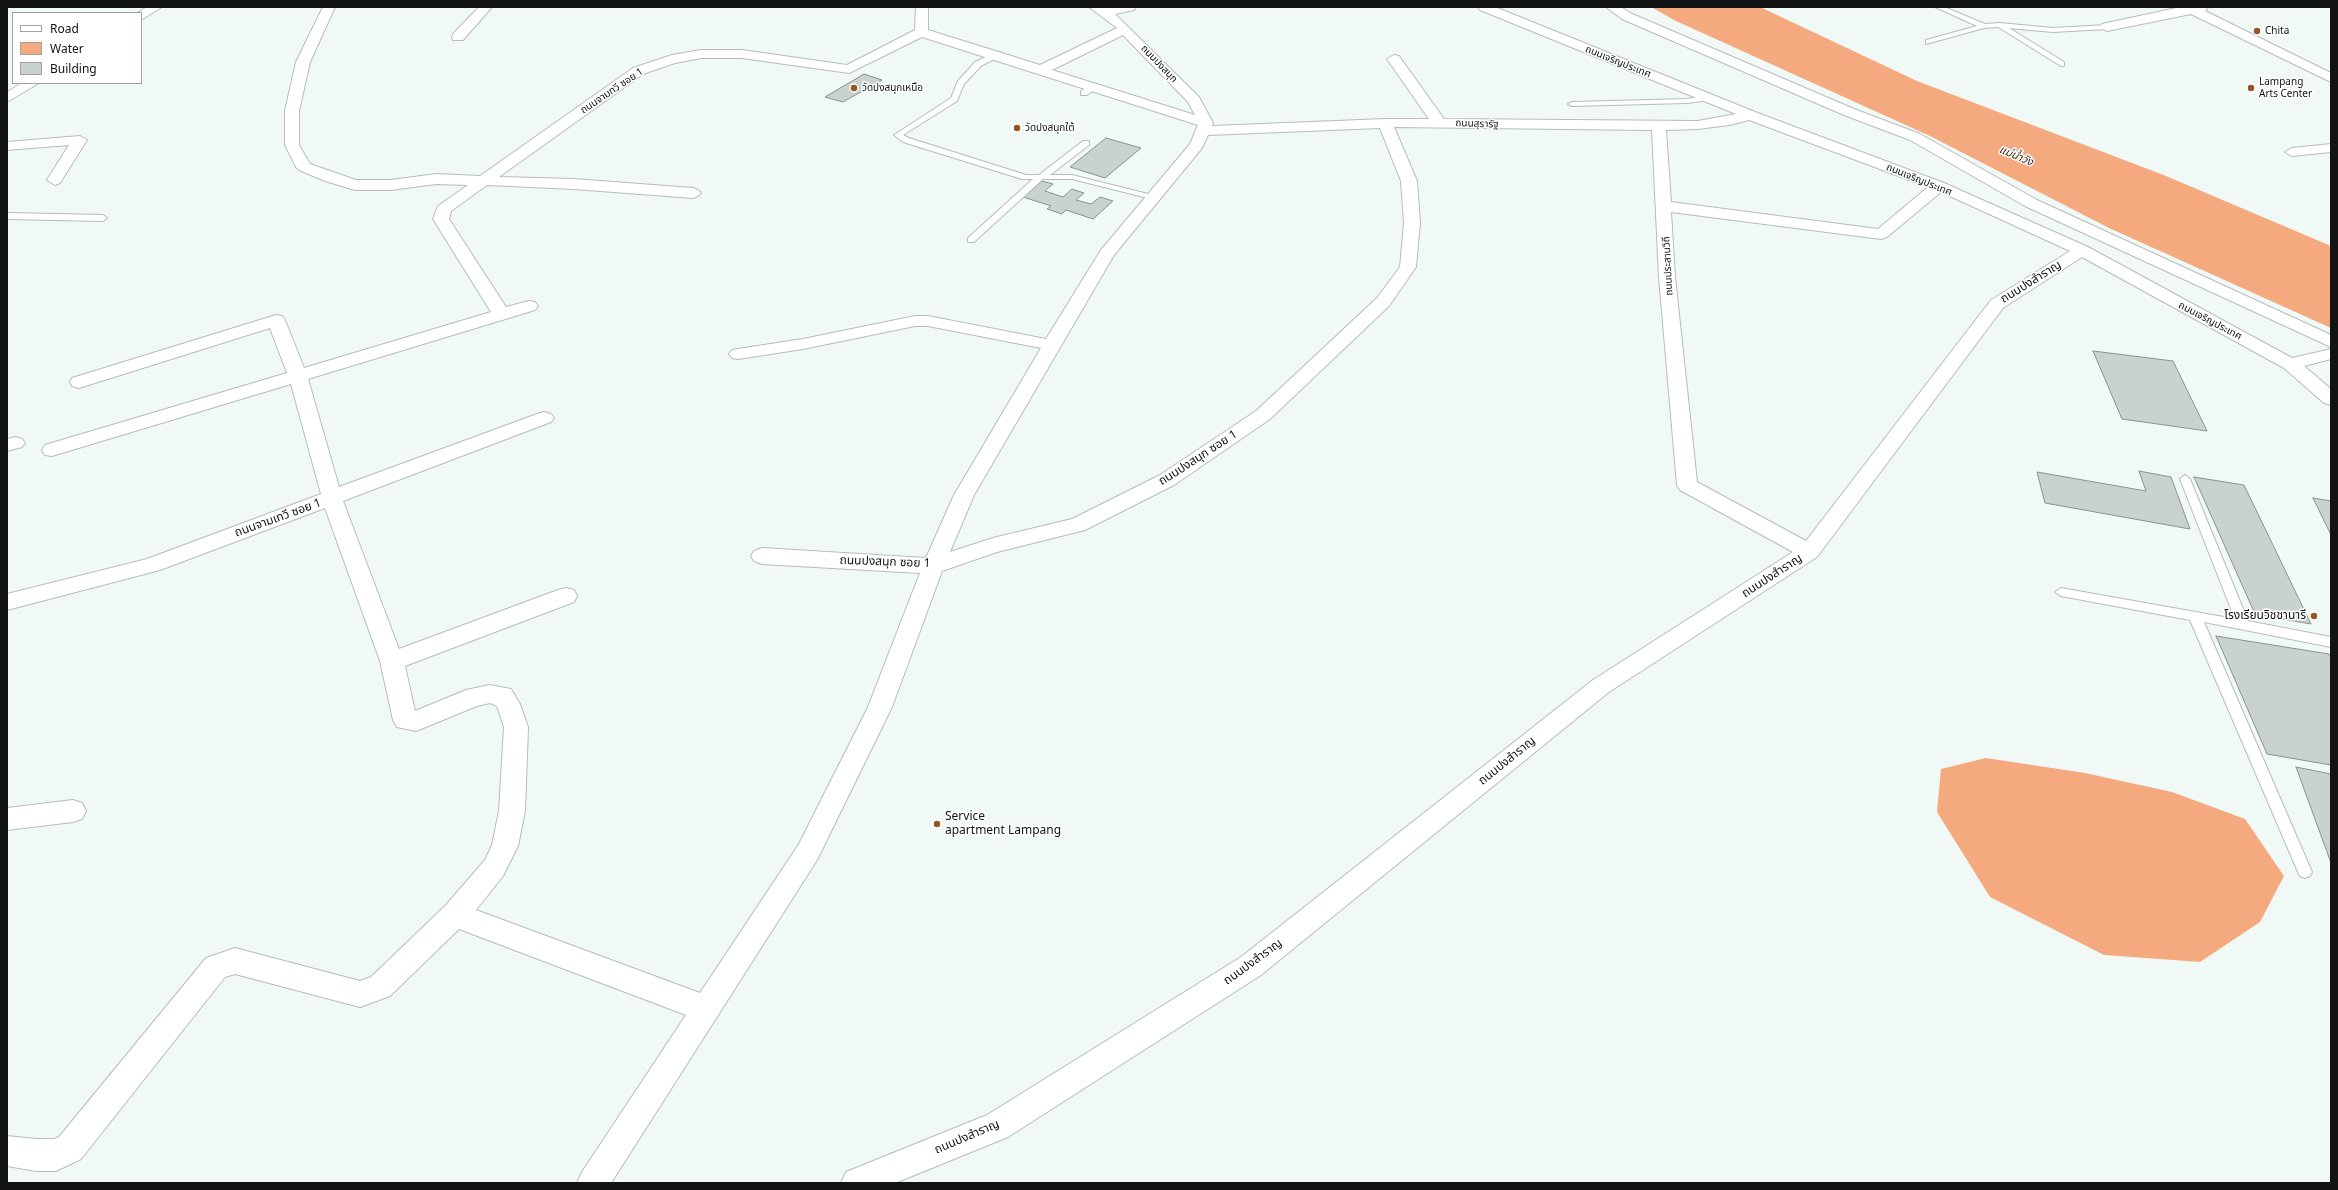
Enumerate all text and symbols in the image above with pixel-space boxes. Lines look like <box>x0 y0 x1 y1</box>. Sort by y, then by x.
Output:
legend <box>12 12 142 84</box>
text: Road <box>50 20 79 37</box>
place label: Chita <box>2265 25 2289 37</box>
marker: Chita <box>2252 26 2262 36</box>
text: Water <box>50 40 84 57</box>
street label: ถนนปงสนุก <box>1138 43 1180 85</box>
street label: ถนนเจริญประเทศ <box>1583 43 1653 81</box>
text: Building <box>50 60 97 77</box>
street label: ถนนจามทวี ซอย 1 <box>578 66 646 116</box>
place label: Lampang Arts Center <box>2259 76 2312 100</box>
place label: วัดปงสนุกเหนือ <box>862 82 923 94</box>
marker: วัดปงสนุกเหนือ <box>849 83 859 93</box>
marker: Lampang Arts Center <box>2246 83 2256 93</box>
street label: ถนนสุรารัฐ <box>1455 117 1499 131</box>
place label: วัดปงสนุกใต้ <box>1025 122 1074 134</box>
marker: วัดปงสนุกใต้ <box>1012 123 1022 133</box>
water label: แม่น้ำวัง <box>1997 143 2035 169</box>
street label: ถนนเจริญประเทศ <box>1884 161 1954 199</box>
street label: ถนนประสานวิถี <box>1660 236 1676 296</box>
street label: ถนนปงสำราญ <box>1998 258 2064 306</box>
street label: ถนนเจริญประเทศ <box>2176 299 2244 343</box>
street label: ถนนปงสนุก ซอย 1 <box>1156 427 1240 489</box>
street label: ถนนจามเทวี ซอย 1 <box>233 496 323 540</box>
street label: ถนนปงสำราญ <box>1739 551 1805 601</box>
street label: ถนนปงสนุก ซอย 1 <box>839 553 931 571</box>
place label: โรงเรียนวิชชานารี <box>2224 609 2306 623</box>
marker: โรงเรียนวิชชานารี <box>2309 611 2319 621</box>
street label: ถนนปงสำราญ <box>1476 734 1538 788</box>
place label: Service apartment Lampang <box>945 810 1061 838</box>
marker: Service apartment Lampang <box>932 819 942 829</box>
street label: ถนนปงสำราญ <box>1221 936 1285 988</box>
street label: ถนนปงสำราญ <box>932 1117 1002 1157</box>

